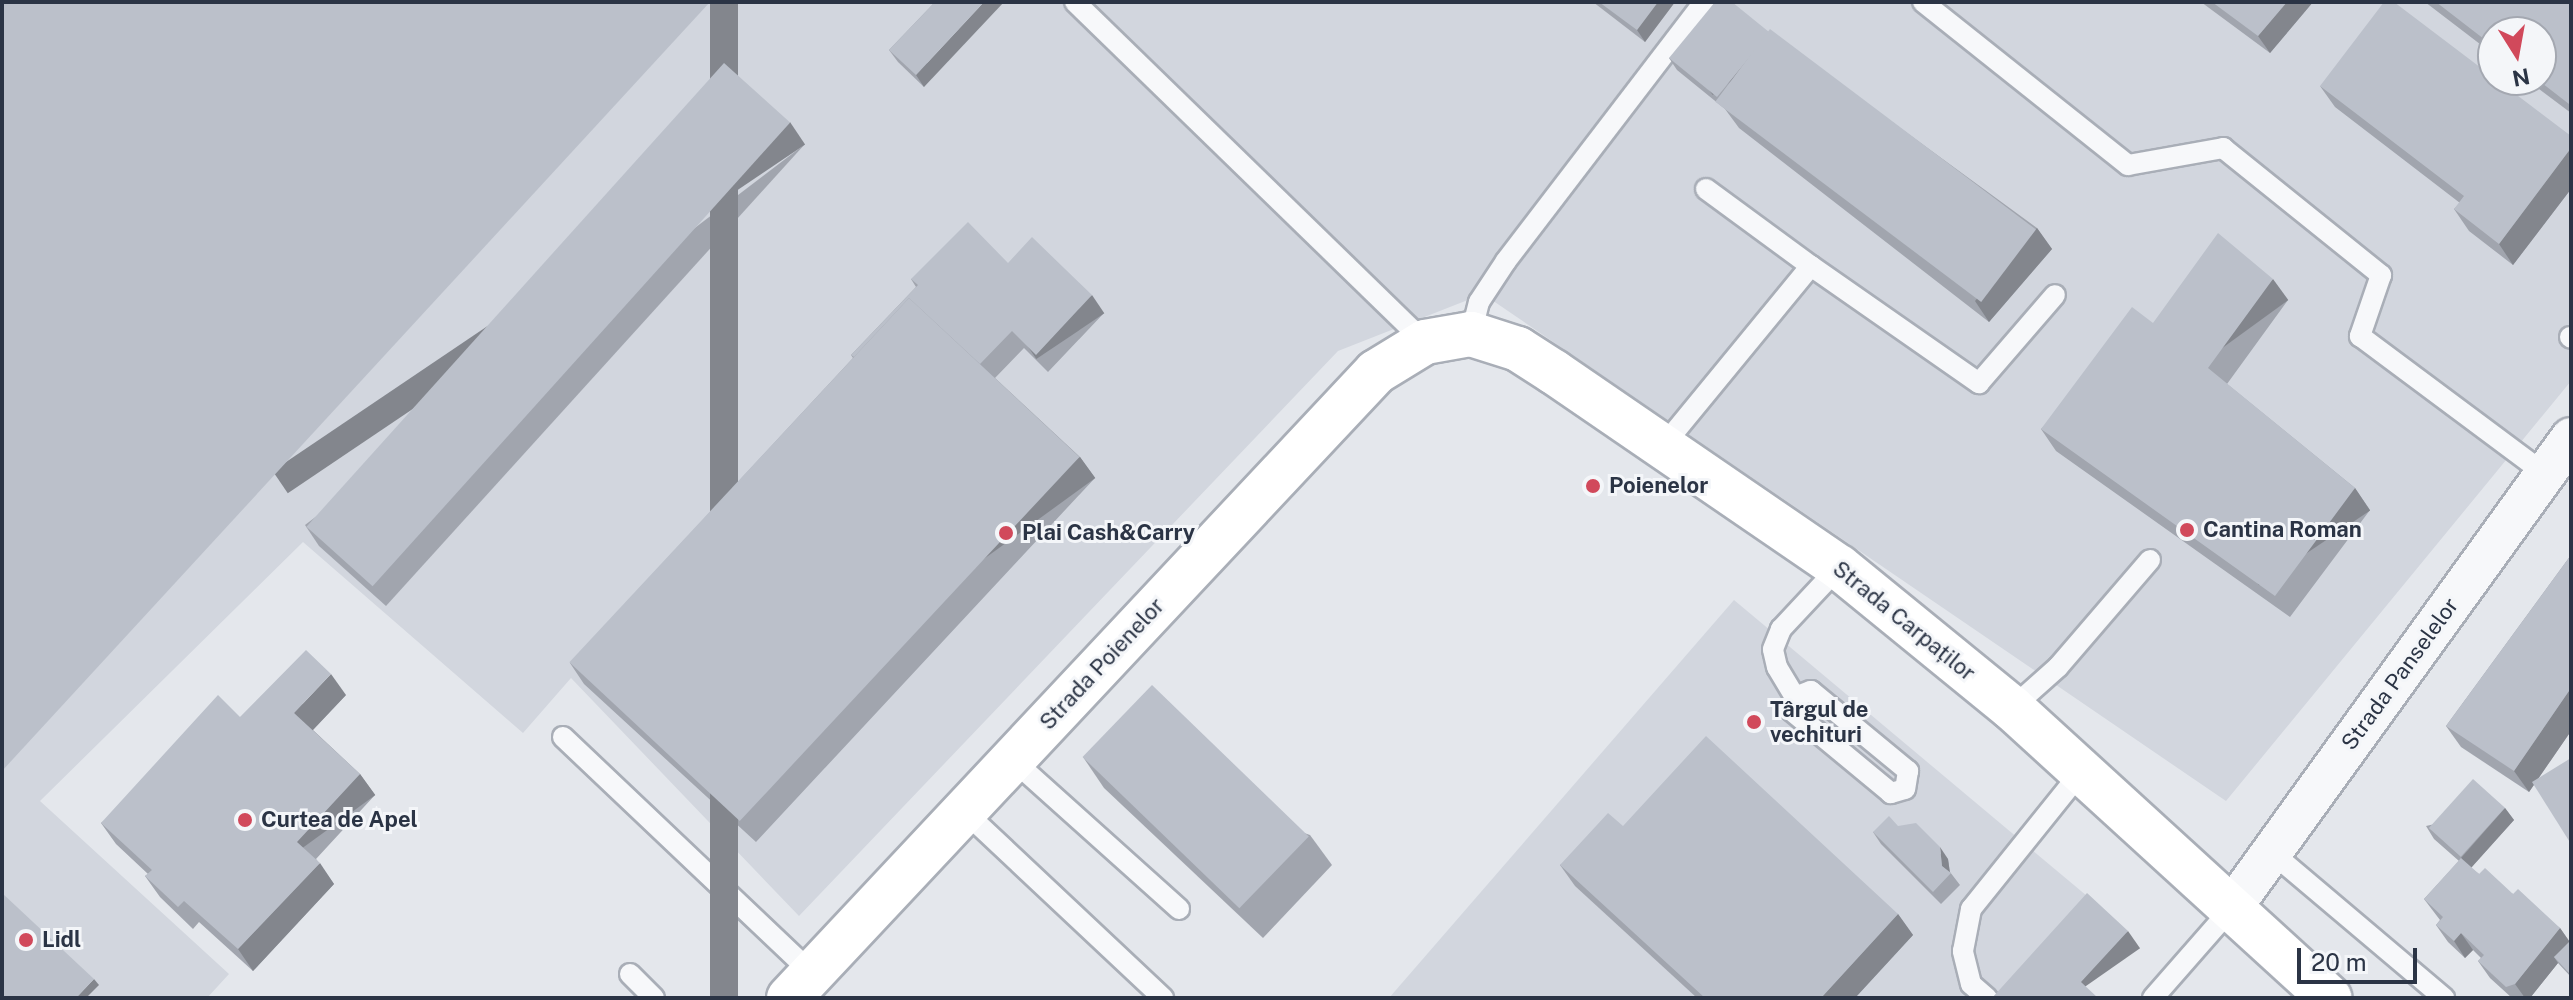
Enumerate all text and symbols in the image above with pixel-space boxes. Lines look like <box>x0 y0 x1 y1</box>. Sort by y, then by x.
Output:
north arrow <box>2477 16 2557 96</box>
text: N <box>2510 63 2532 92</box>
place label: Poienelor <box>1609 473 1708 499</box>
marker: Poienelor <box>1584 477 1602 495</box>
place label: Cantina Roman <box>2203 517 2362 543</box>
place label: Plai Cash&Carry <box>1022 520 1195 546</box>
marker: Cantina Roman <box>2178 521 2196 539</box>
marker: Plai Cash&Carry <box>997 524 1015 542</box>
street label: Strada Carpaților <box>1827 555 1981 687</box>
street label: Strada Poienelor <box>1034 593 1170 735</box>
street label: Strada Panselelor <box>2336 593 2464 755</box>
place label: Târgul de vechituri <box>1770 696 1869 748</box>
marker: Târgul de vechituri <box>1745 713 1763 731</box>
place label: Curtea de Apel <box>261 807 418 833</box>
marker: Curtea de Apel <box>236 811 254 829</box>
place label: Lidl <box>42 927 81 953</box>
marker: Lidl <box>17 931 35 949</box>
scale bar <box>2301 932 2421 982</box>
text: 20 m <box>2311 948 2367 976</box>

